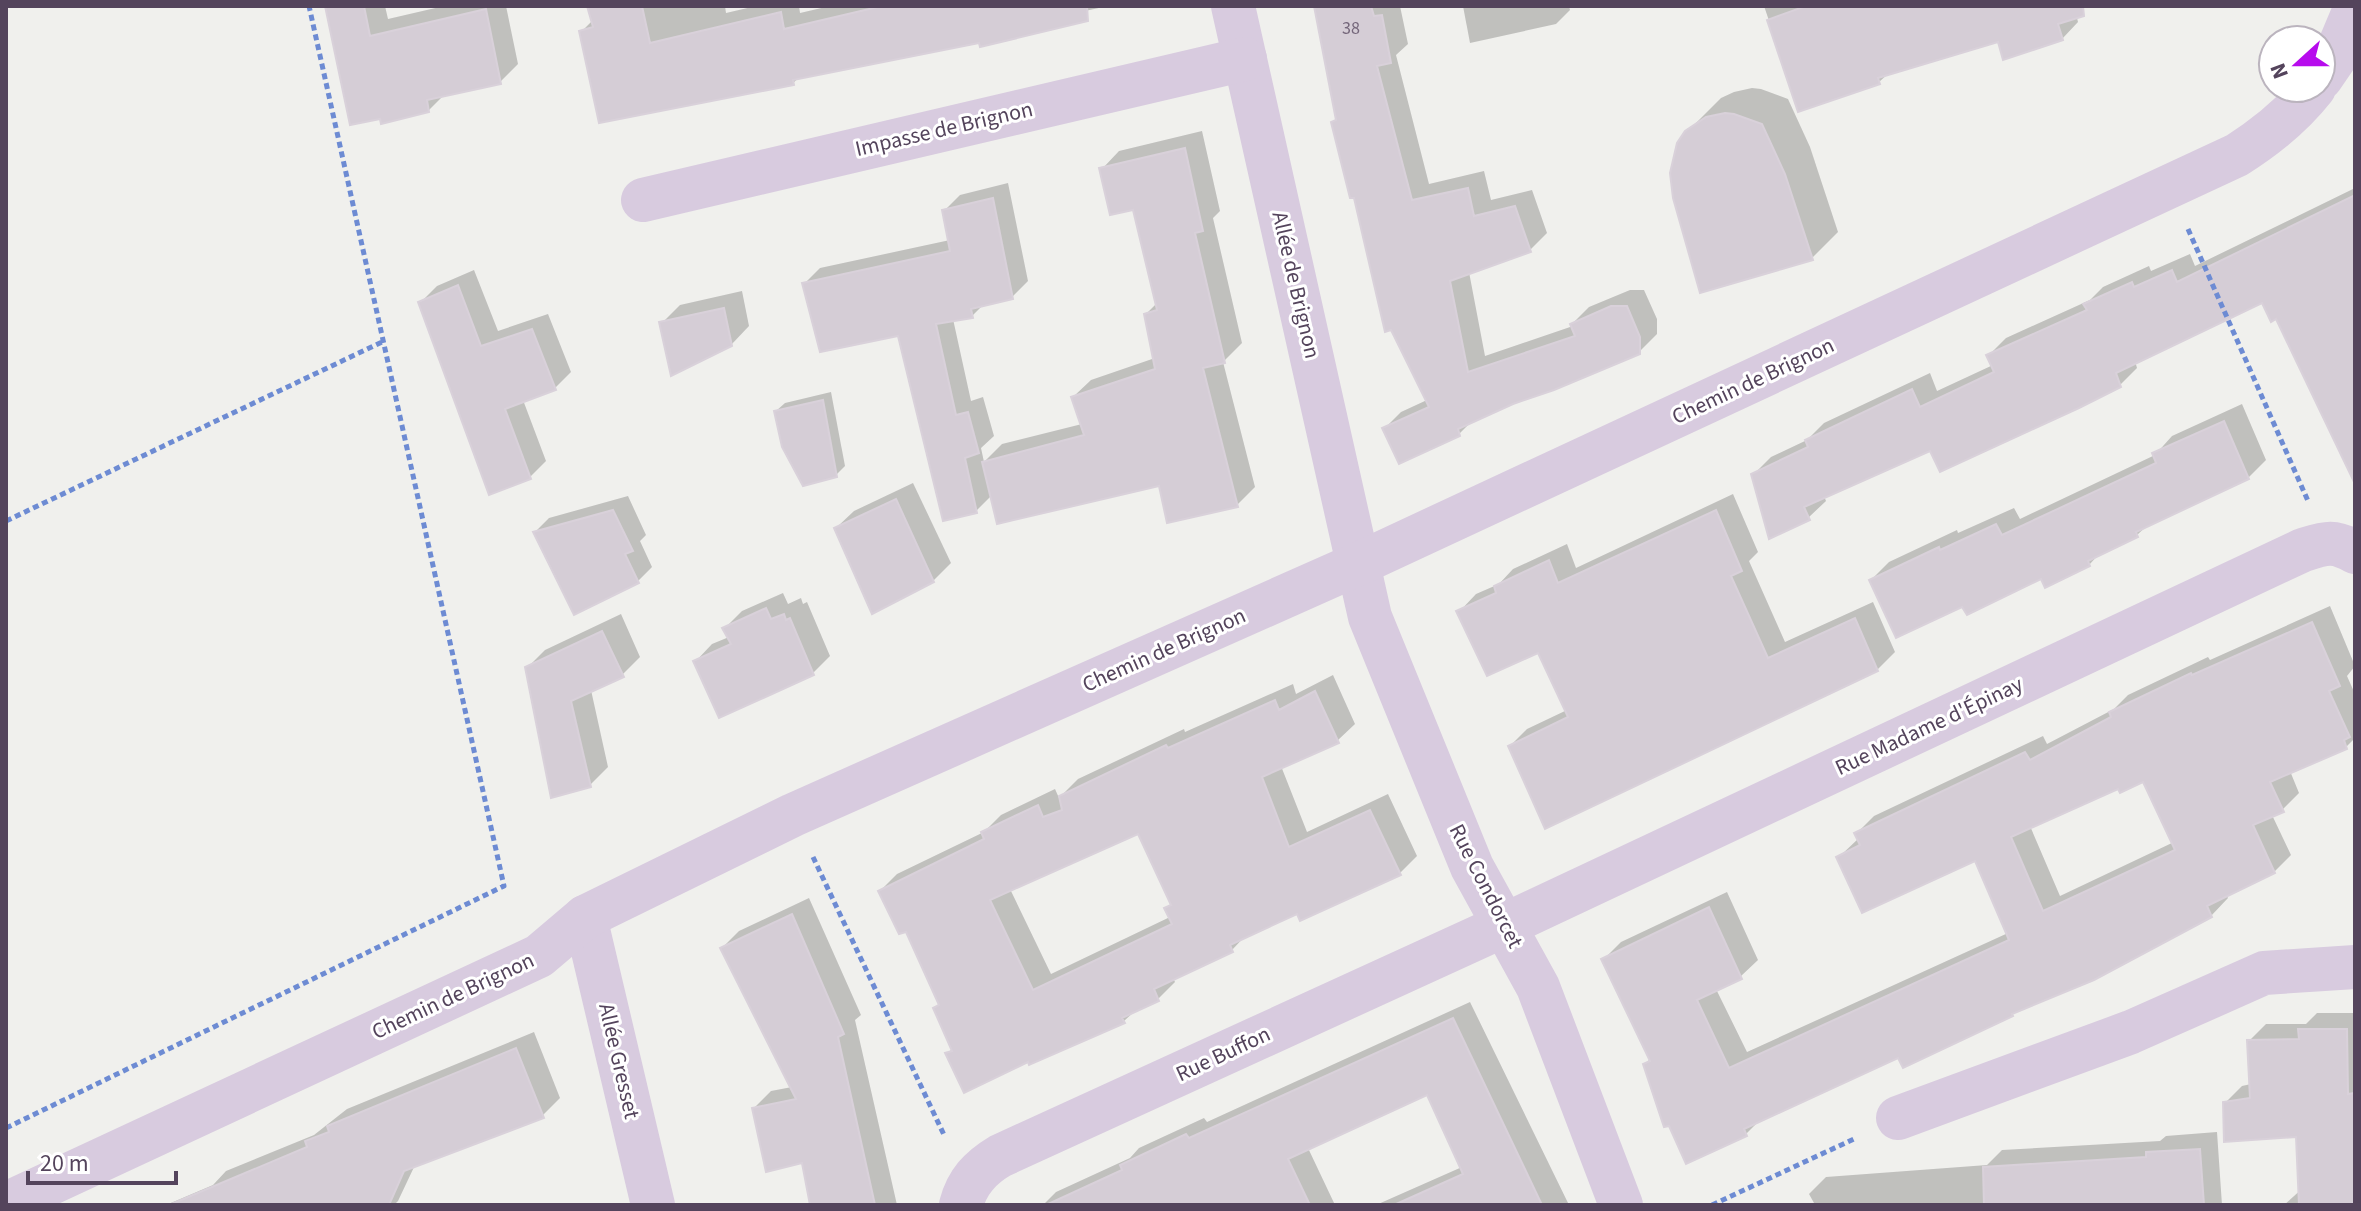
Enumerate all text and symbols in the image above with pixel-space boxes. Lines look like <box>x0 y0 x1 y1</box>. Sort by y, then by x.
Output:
house number: 38 <box>1342 16 1360 41</box>
north arrow <box>2257 24 2337 104</box>
text: N <box>2262 58 2297 83</box>
street label: Impasse de Brignon <box>852 93 1036 165</box>
street label: Allée de Brignon <box>1264 208 1328 362</box>
street label: Chemin de Brignon <box>1666 329 1840 433</box>
street label: Chemin de Brignon <box>1077 600 1251 700</box>
street label: Rue Madame d'Épinay <box>1830 668 2029 784</box>
street label: Rue Condorcet <box>1441 818 1531 954</box>
street label: Chemin de Brignon <box>366 944 540 1048</box>
street label: Allée Gresset <box>590 1000 648 1123</box>
street label: Rue Buffon <box>1170 1018 1276 1090</box>
scale bar <box>28 1135 176 1185</box>
text: 20 m <box>40 1146 89 1181</box>

